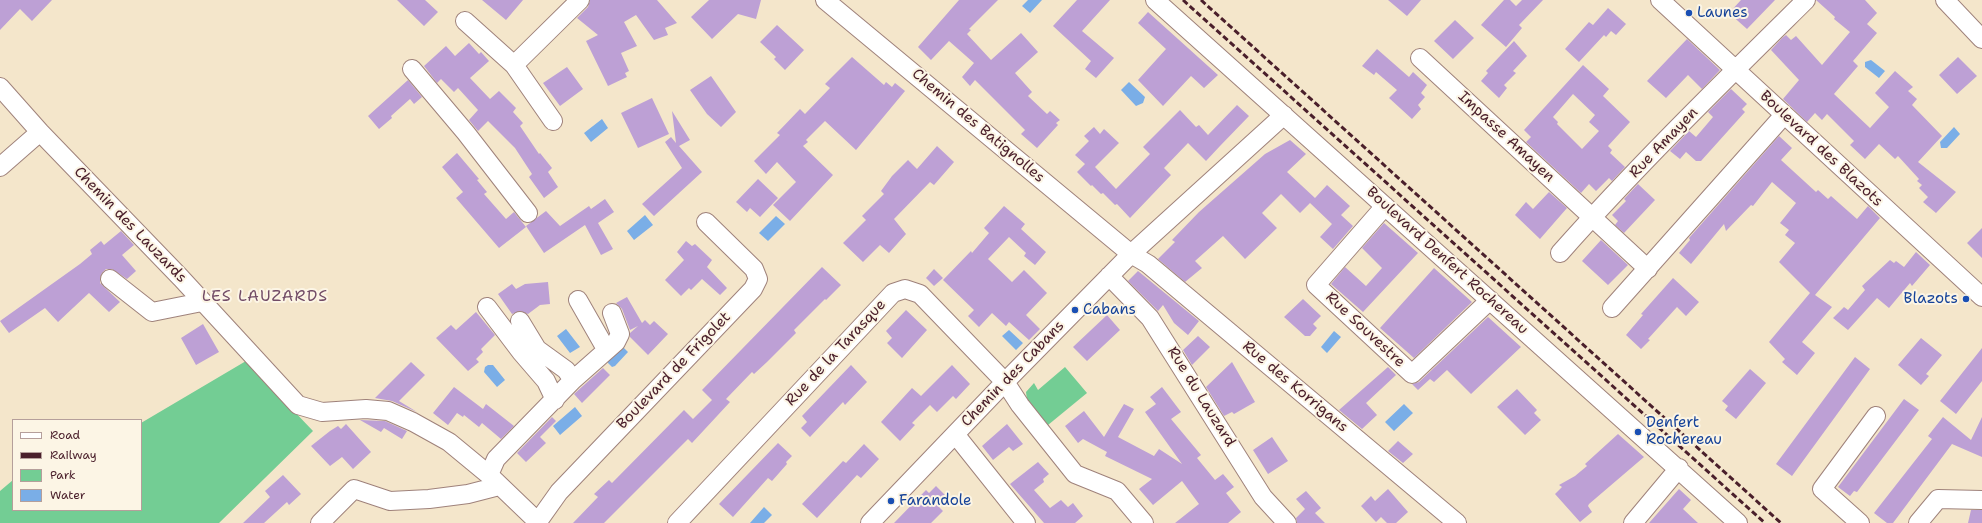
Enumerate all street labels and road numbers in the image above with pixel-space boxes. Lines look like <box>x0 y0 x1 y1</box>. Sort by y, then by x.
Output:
street label: Chemin des Batignolles <box>908 65 1048 187</box>
street label: Boulevard des Blazots <box>1756 87 1886 211</box>
street label: Impasse Amayen <box>1454 88 1558 186</box>
street label: Rue Amayen <box>1626 104 1702 182</box>
street label: Chemin des Lauzards <box>70 163 190 287</box>
street label: Boulevard Denfert Rochereau <box>1362 183 1532 339</box>
street label: Rue Souvestre <box>1321 289 1409 371</box>
street label: Rue de la Tarasque <box>782 296 890 410</box>
street label: Boulevard de Frigolet <box>613 309 735 433</box>
street label: Chemin des Cabans <box>958 317 1068 431</box>
street label: Rue des Korrigans <box>1238 337 1352 437</box>
street label: Rue du Lauzard <box>1163 344 1239 450</box>

